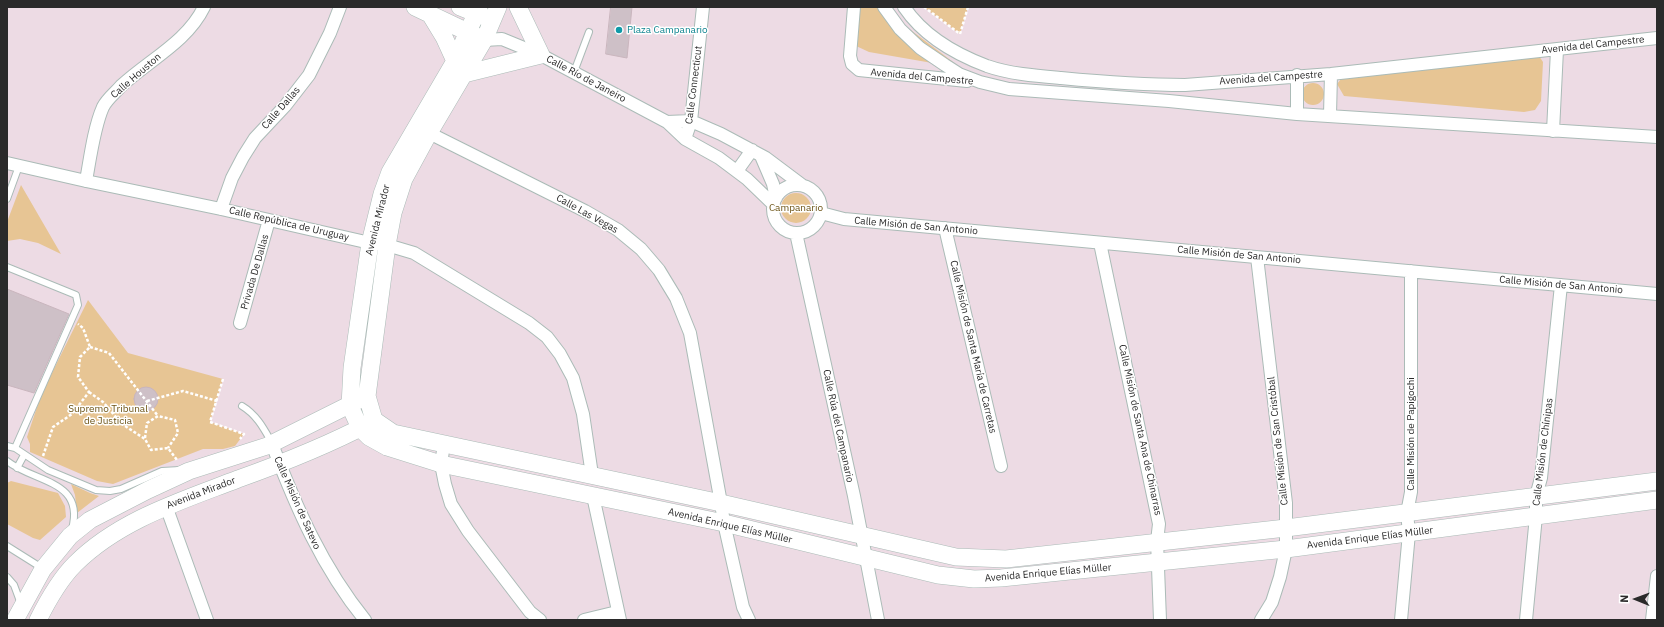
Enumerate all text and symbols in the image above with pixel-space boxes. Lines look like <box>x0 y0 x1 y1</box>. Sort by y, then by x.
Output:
place label: Plaza Campanario <box>627 24 708 36</box>
marker: Plaza Campanario <box>614 25 624 35</box>
street label: Avenida del Campestre <box>1541 34 1645 56</box>
street label: Calle Connecticut <box>683 45 705 125</box>
street label: Calle Houston <box>108 51 164 101</box>
street label: Calle Río de Janeiro <box>544 53 628 105</box>
street label: Avenida del Campestre <box>870 67 974 87</box>
street label: Avenida del Campestre <box>1219 68 1323 88</box>
street label: Calle Dallas <box>259 84 303 132</box>
street label: Avenida Mirador <box>363 183 393 257</box>
street label: Calle Las Vegas <box>554 192 620 236</box>
park label: Campanario <box>769 202 823 214</box>
street label: Calle República de Uruguay <box>228 204 350 244</box>
street label: Calle Misión de San Antonio <box>854 215 978 237</box>
street label: Privada De Dallas <box>238 233 272 311</box>
street label: Calle Misión de San Antonio <box>1177 244 1301 266</box>
street label: Calle Misión de Santa María de Carretas <box>947 259 999 435</box>
street label: Calle Misión de San Antonio <box>1499 274 1623 296</box>
street label: Calle Misión de Santa Ana de Chinarras <box>1116 343 1164 517</box>
street label: Calle Rúa del Campanario <box>820 368 856 484</box>
street label: Calle Misión de San Cristóbal <box>1265 376 1291 506</box>
street label: Calle Misión de Papigochi <box>1405 377 1417 491</box>
street label: Calle Misión de Chínipas <box>1530 397 1556 507</box>
park label: Supremo Tribunal de Justicia <box>68 403 148 426</box>
street label: Calle Misión de Satevo <box>271 455 323 551</box>
street label: Avenida Mirador <box>165 474 237 512</box>
street label: Avenida Enrique Elías Müller <box>667 506 793 546</box>
street label: Avenida Enrique Elías Müller <box>1306 524 1434 552</box>
street label: Avenida Enrique Elías Müller <box>984 561 1112 585</box>
north arrow <box>1616 579 1656 619</box>
text: N <box>1617 595 1631 603</box>

